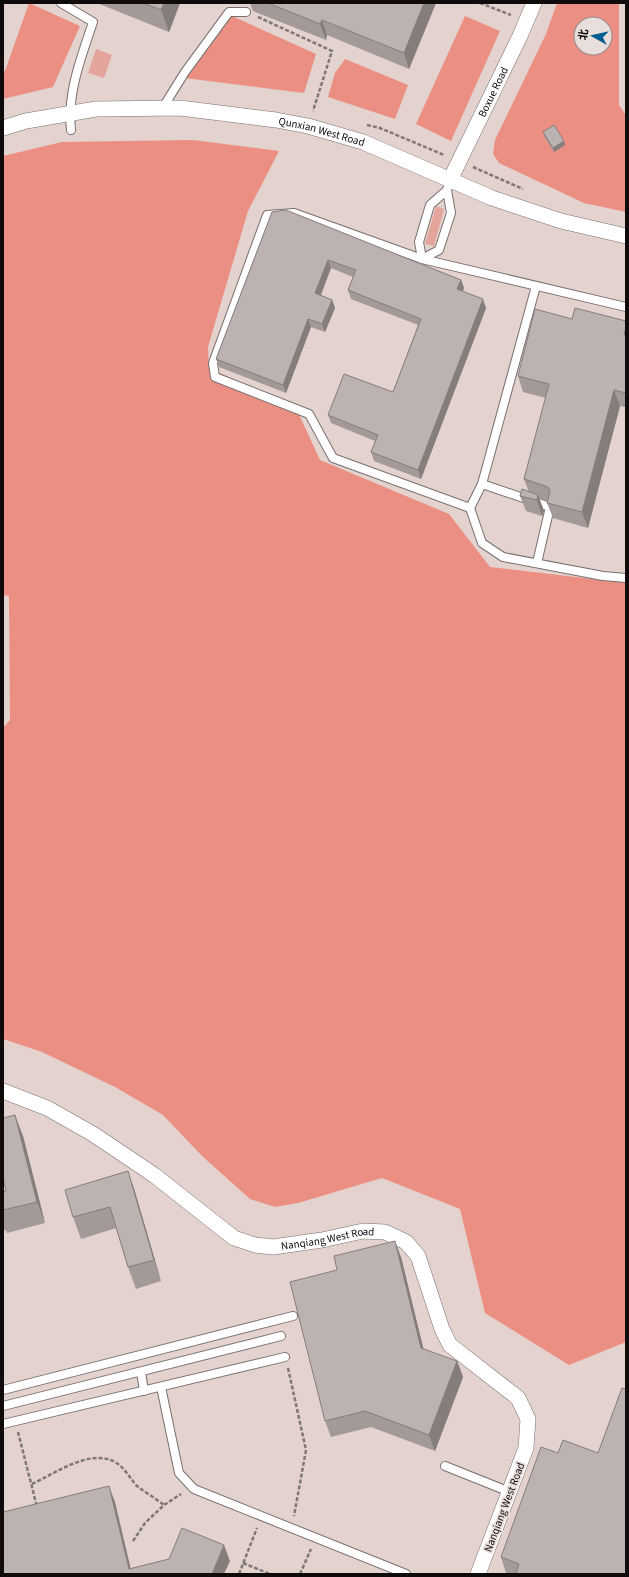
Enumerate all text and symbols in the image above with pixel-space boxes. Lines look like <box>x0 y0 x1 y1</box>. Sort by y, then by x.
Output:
north arrow <box>573 16 613 56</box>
text: 北 <box>575 28 592 41</box>
street label: Boxue Road <box>475 64 512 120</box>
street label: Qunxian West Road <box>277 114 367 150</box>
street label: Nanqiang West Road <box>280 1224 375 1254</box>
street label: Nanqiang West Road <box>480 1460 528 1554</box>

